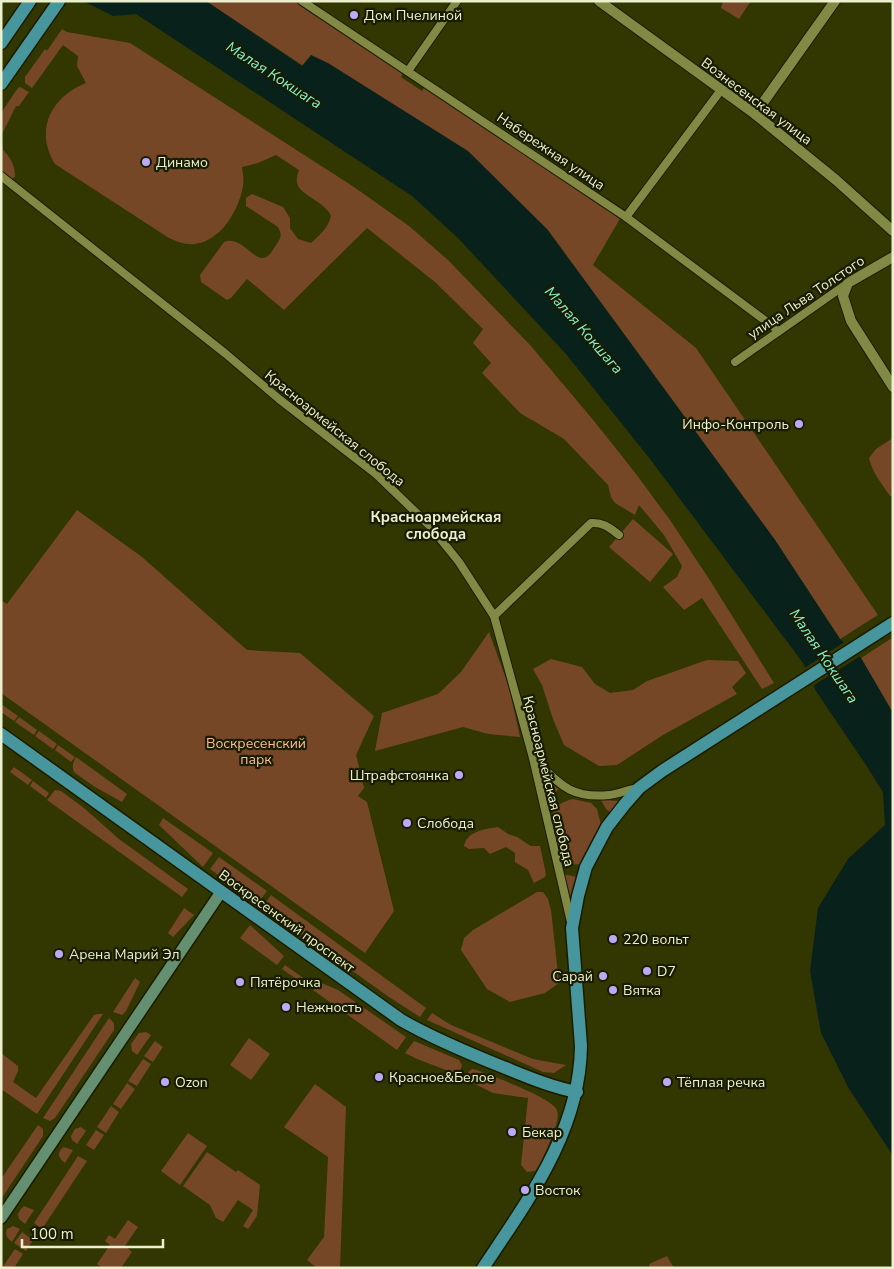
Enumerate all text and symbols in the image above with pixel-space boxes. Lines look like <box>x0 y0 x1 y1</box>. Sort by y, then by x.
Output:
place label: Дом Пчелиной <box>364 6 462 25</box>
marker: Дом Пчелиной <box>348 9 360 21</box>
water label: Малая Кокшага <box>222 37 326 113</box>
street label: Вознесенская улица <box>697 53 816 149</box>
street label: Набережная улица <box>493 108 608 195</box>
place label: Динамо <box>156 153 208 172</box>
marker: Динамо <box>140 156 152 168</box>
street label: улица Льва Толстого <box>744 251 869 344</box>
water label: Малая Кокшага <box>540 282 628 378</box>
street label: Красноармейская слобода <box>261 366 409 491</box>
place label: Инфо-Контроль <box>682 415 789 434</box>
marker: Инфо-Контроль <box>793 418 805 430</box>
district label: Красноармейская слобода <box>371 507 501 544</box>
water label: Малая Кокшага <box>785 605 863 707</box>
street label: Красноармейская слобода <box>518 694 579 869</box>
park label: Воскресенский парк <box>206 734 306 769</box>
place label: Штрафстоянка <box>350 766 449 785</box>
marker: Штрафстоянка <box>453 769 465 781</box>
place label: Слобода <box>417 814 474 833</box>
marker: Слобода <box>401 817 413 829</box>
street label: Воскресенский проспект <box>215 866 359 978</box>
place label: 220 вольт <box>623 930 689 949</box>
marker: 220 вольт <box>607 933 619 945</box>
place label: Арена Марий Эл <box>69 945 180 964</box>
marker: Арена Марий Эл <box>53 948 65 960</box>
place label: D7 <box>657 962 676 981</box>
marker: D7 <box>641 965 653 977</box>
place label: Сарай <box>552 967 593 986</box>
marker: Сарай <box>597 970 609 982</box>
place label: Пятёрочка <box>250 973 321 992</box>
marker: Пятёрочка <box>234 976 246 988</box>
place label: Вятка <box>623 981 661 1000</box>
marker: Вятка <box>607 984 619 996</box>
place label: Нежность <box>296 998 362 1017</box>
marker: Нежность <box>280 1001 292 1013</box>
place label: Красное&Белое <box>389 1068 494 1087</box>
marker: Красное&Белое <box>373 1071 385 1083</box>
place label: Ozon <box>175 1073 208 1092</box>
place label: Тёплая речка <box>677 1073 765 1092</box>
marker: Ozon <box>159 1076 171 1088</box>
marker: Тёплая речка <box>661 1076 673 1088</box>
place label: Бекар <box>522 1123 562 1142</box>
marker: Бекар <box>506 1126 518 1138</box>
place label: Восток <box>535 1181 581 1200</box>
marker: Восток <box>519 1184 531 1196</box>
scale bar <box>22 1216 164 1248</box>
text: 100 m <box>30 1224 74 1244</box>

